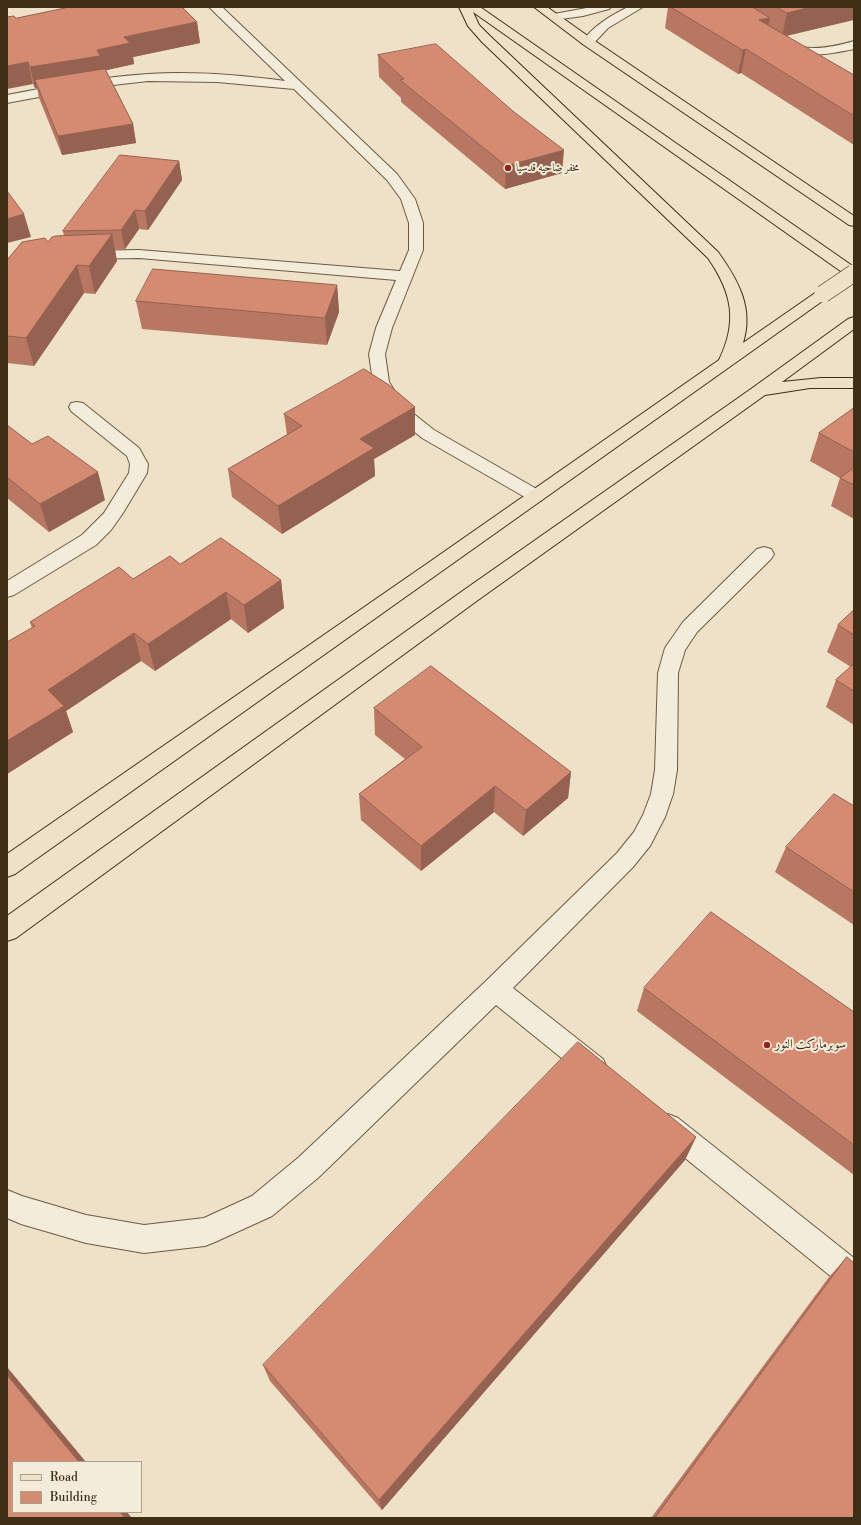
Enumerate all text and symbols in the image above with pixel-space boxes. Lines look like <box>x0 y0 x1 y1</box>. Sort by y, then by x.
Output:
place label: مخفر ضاحيه قدسيا <box>516 161 579 175</box>
marker: مخفر ضاحيه قدسيا <box>503 163 513 173</box>
place label: سوبرماركت النور <box>775 1037 846 1053</box>
marker: سوبرماركت النور <box>762 1040 772 1050</box>
legend <box>12 1461 142 1513</box>
text: Road <box>50 1470 78 1485</box>
text: Building <box>50 1490 97 1505</box>

